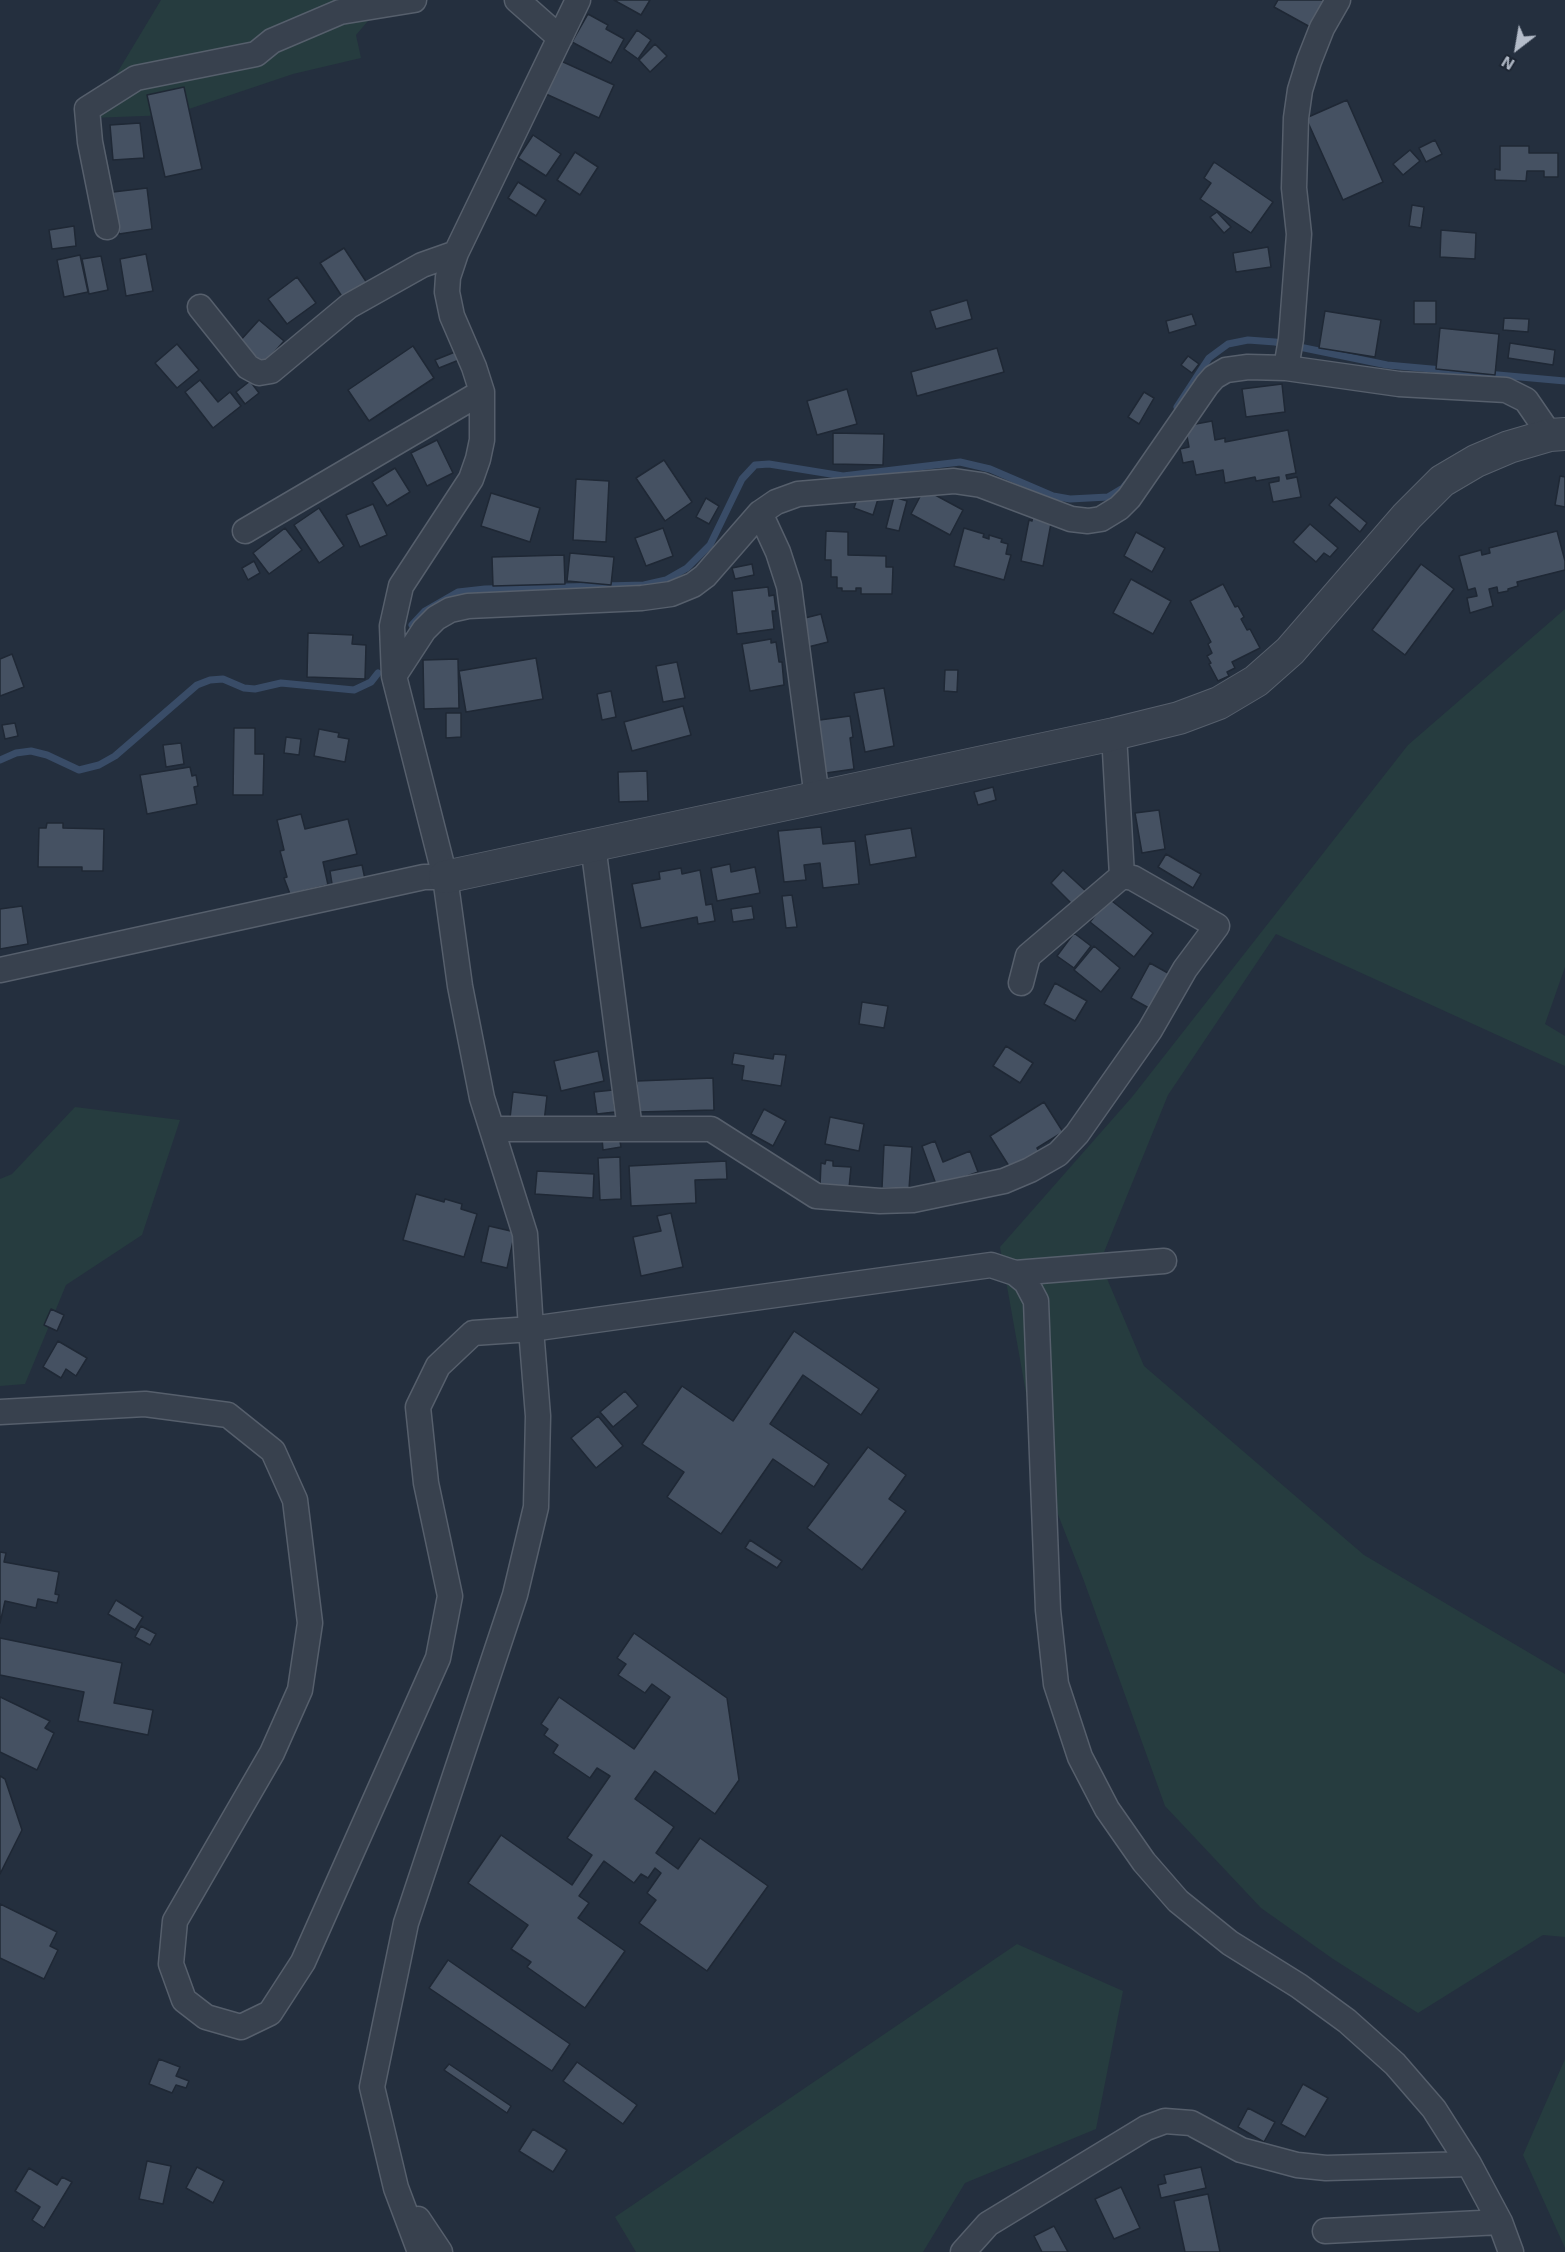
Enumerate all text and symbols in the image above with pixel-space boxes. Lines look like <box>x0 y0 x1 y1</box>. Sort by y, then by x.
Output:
north arrow <box>1487 18 1547 78</box>
text: N <box>1498 53 1517 75</box>

